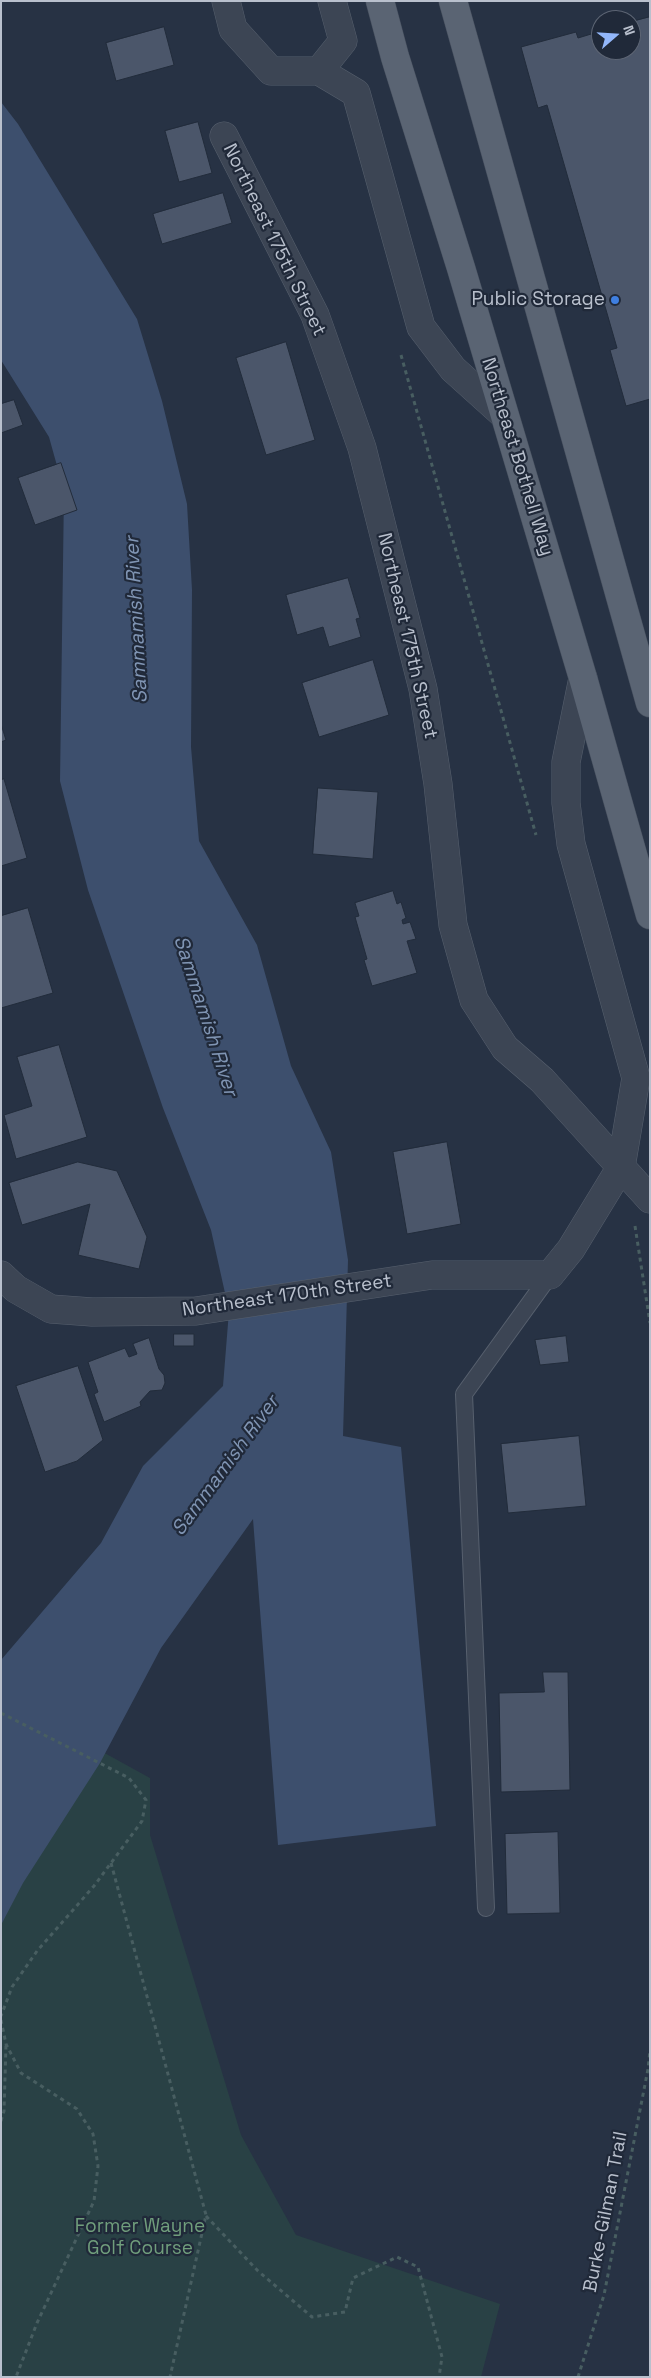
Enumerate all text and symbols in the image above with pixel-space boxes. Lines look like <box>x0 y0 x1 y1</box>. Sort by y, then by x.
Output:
north arrow <box>591 10 641 60</box>
text: N <box>619 23 639 38</box>
street label: Northeast 175th Street <box>218 140 330 340</box>
place label: Public Storage <box>471 289 605 311</box>
marker: Public Storage <box>609 294 621 306</box>
street label: Northeast Bothell Way <box>476 355 558 559</box>
street label: Northeast 175th Street <box>372 531 442 741</box>
water label: Sammamish River <box>121 536 153 704</box>
water label: Sammamish River <box>168 933 242 1099</box>
street label: Northeast 170th Street <box>181 1270 393 1322</box>
water label: Sammamish River <box>167 1391 285 1541</box>
street label: Burke-Gilman Trail <box>579 2130 633 2294</box>
park label: Former Wayne Golf Course <box>75 2216 205 2260</box>

